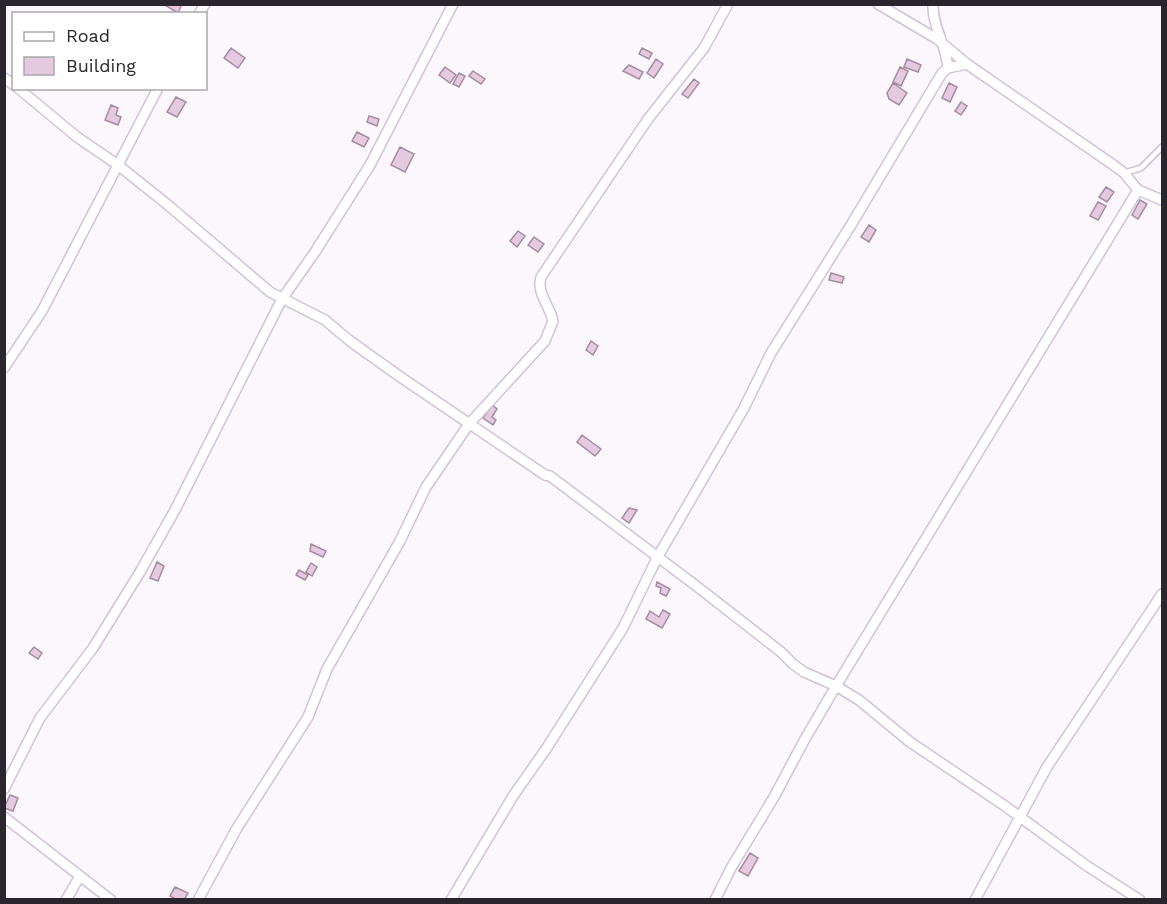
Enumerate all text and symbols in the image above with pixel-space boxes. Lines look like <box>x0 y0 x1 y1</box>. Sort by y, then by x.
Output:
legend <box>12 12 207 90</box>
text: Road <box>66 25 110 46</box>
text: Building <box>66 55 136 76</box>

